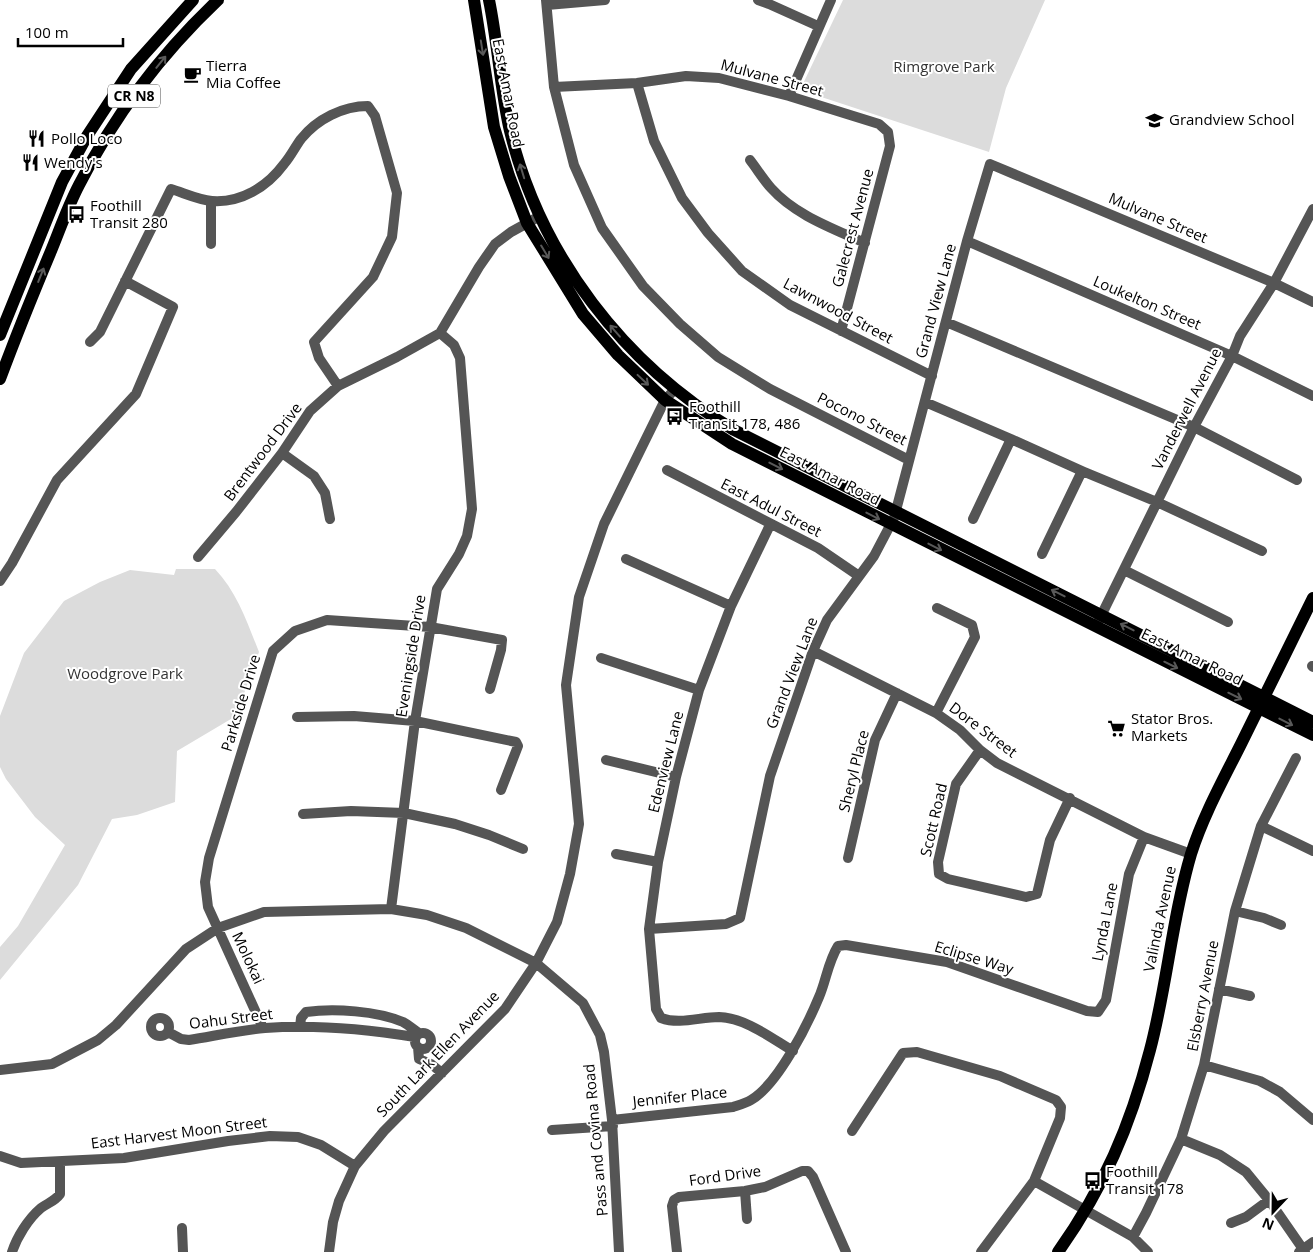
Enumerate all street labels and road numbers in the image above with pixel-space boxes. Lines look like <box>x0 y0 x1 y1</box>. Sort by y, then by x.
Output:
street label: East Amar Road <box>489 37 529 149</box>
street label: Mulvane Street <box>719 54 826 100</box>
road number: CR N8 <box>108 84 160 108</box>
street label: Galecrest Avenue <box>827 166 877 289</box>
street label: Mulvane Street <box>1106 187 1211 247</box>
street label: Grand View Lane <box>910 241 960 360</box>
street label: Loukelton Street <box>1090 270 1204 334</box>
street label: Lawnwood Street <box>780 273 897 347</box>
street label: Vanderwell Avenue <box>1147 344 1225 473</box>
street label: Pocono Street <box>814 387 911 449</box>
street label: Brentwood Drive <box>219 398 306 505</box>
street label: East Amar Road <box>777 441 884 509</box>
street label: East Adul Street <box>718 473 825 541</box>
street label: Eveningside Drive <box>390 593 430 719</box>
street label: Grand View Lane <box>761 614 822 731</box>
street label: East Amar Road <box>1138 623 1247 689</box>
street label: Parkside Drive <box>216 652 264 754</box>
street label: Dore Street <box>946 697 1022 761</box>
street label: Edenview Lane <box>643 709 687 815</box>
street label: Sheryl Place <box>833 728 873 814</box>
street label: Scott Road <box>915 781 951 858</box>
street label: Valinda Avenue <box>1138 864 1180 974</box>
street label: Lynda Lane <box>1087 881 1121 963</box>
street label: Molokai <box>228 928 270 987</box>
street label: Eclipse Way <box>932 936 1017 979</box>
street label: Elsberry Avenue <box>1181 939 1223 1053</box>
street label: South Lark Ellen Avenue <box>372 986 503 1121</box>
street label: Oahu Street <box>188 1003 274 1033</box>
street label: Pass and Covina Road <box>578 1063 612 1217</box>
street label: Jennifer Place <box>630 1081 728 1111</box>
street label: East Harvest Moon Street <box>90 1111 268 1153</box>
street label: Ford Drive <box>687 1160 762 1190</box>

